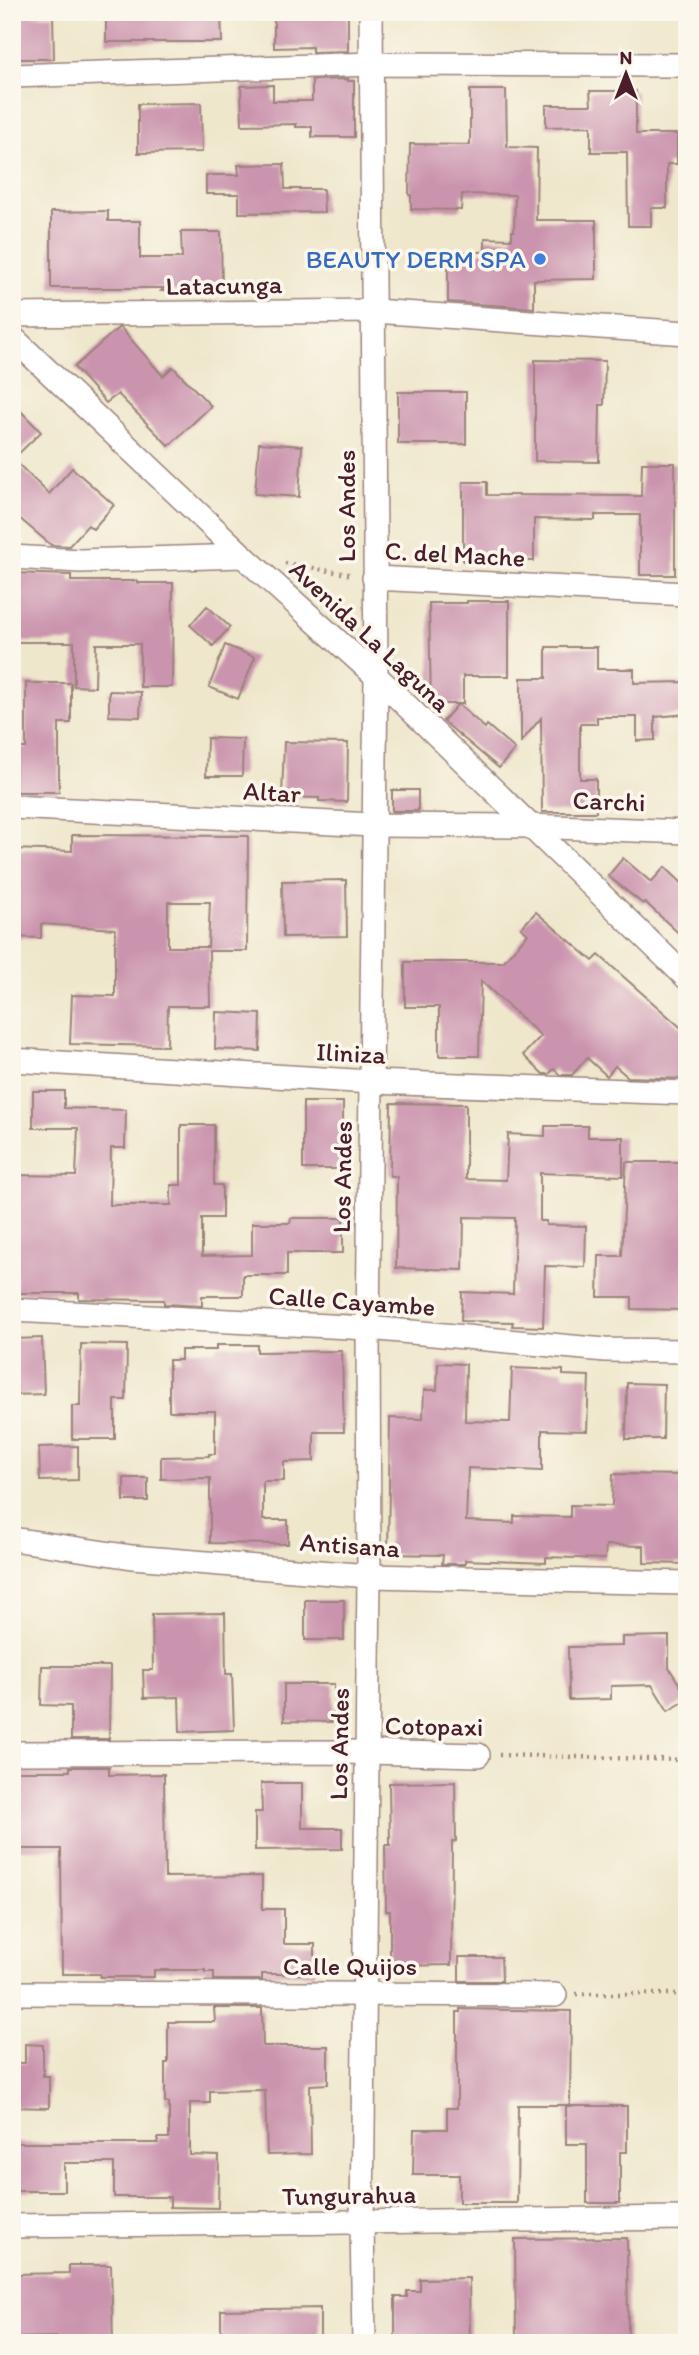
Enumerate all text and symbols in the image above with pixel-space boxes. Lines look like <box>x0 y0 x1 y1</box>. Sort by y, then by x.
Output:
north arrow <box>590 38 660 108</box>
text: N <box>620 46 632 69</box>
place label: BEAUTY DERM SPA <box>306 243 526 275</box>
marker: BEAUTY DERM SPA <box>532 251 548 267</box>
street label: Latacunga <box>165 268 283 302</box>
street label: Los Andes <box>330 450 362 562</box>
street label: C. del Mache <box>384 534 526 574</box>
street label: Avenida La Laguna <box>283 553 457 719</box>
street label: Altar <box>242 775 302 810</box>
street label: Carchi <box>572 784 646 818</box>
street label: Iliniza <box>315 1035 387 1071</box>
street label: Los Andes <box>325 1121 359 1233</box>
street label: Calle Cayambe <box>268 1279 436 1323</box>
street label: Antisana <box>299 1526 402 1564</box>
street label: Los Andes <box>322 1688 356 1800</box>
street label: Cotopaxi <box>384 1709 484 1743</box>
street label: Calle Quijos <box>283 1950 417 1982</box>
street label: Tungurahua <box>282 2178 417 2212</box>

